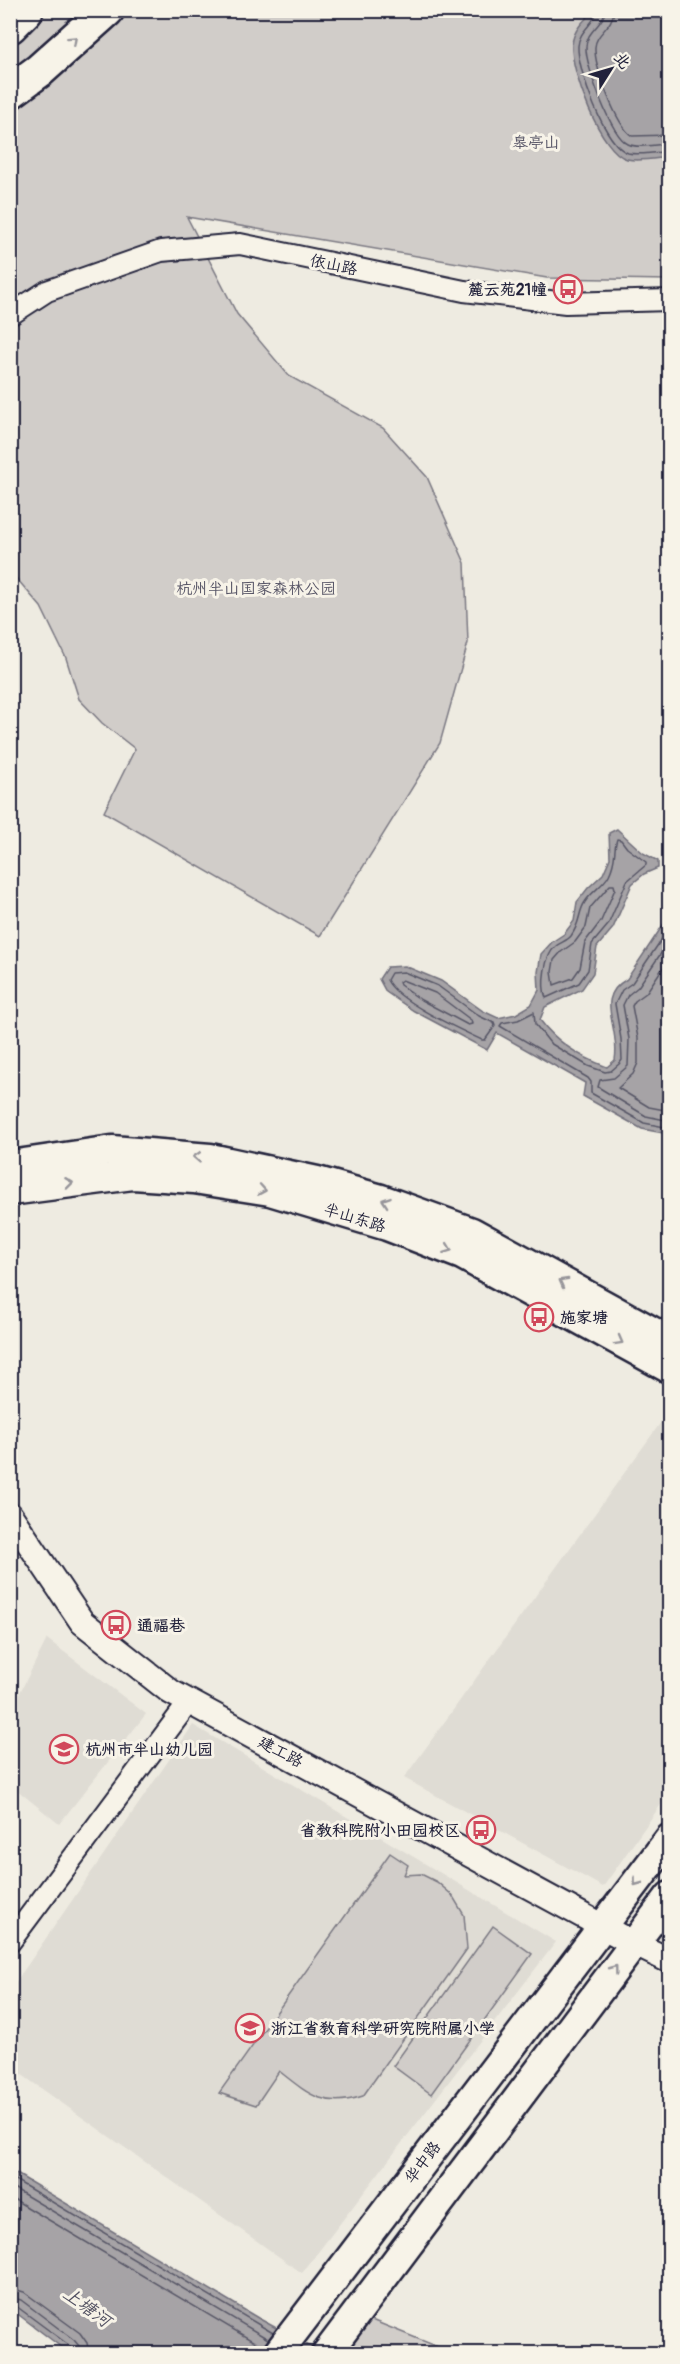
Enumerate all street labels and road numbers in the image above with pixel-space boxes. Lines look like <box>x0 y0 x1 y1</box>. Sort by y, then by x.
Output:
street label: 依山路 <box>308 250 359 280</box>
street label: 半山东路 <box>321 1199 388 1237</box>
street label: 建工路 <box>255 1732 306 1772</box>
street label: 华中路 <box>400 2137 445 2188</box>

